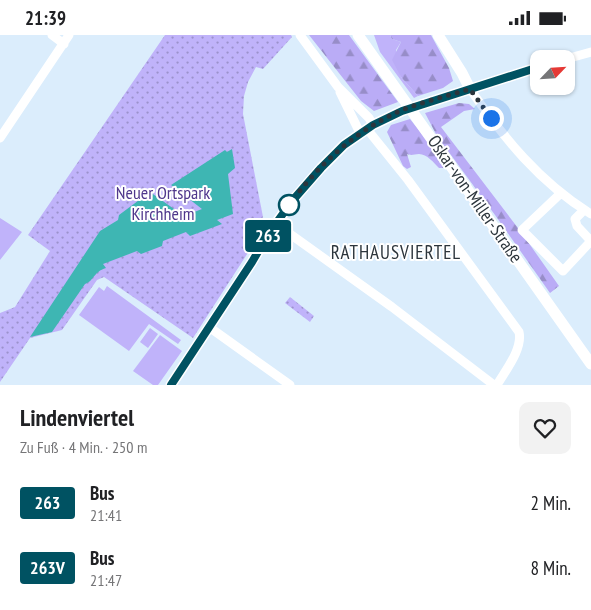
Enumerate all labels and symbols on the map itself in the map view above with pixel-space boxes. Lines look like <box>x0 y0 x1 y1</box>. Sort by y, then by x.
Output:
north arrow <box>530 50 575 95</box>
your location <box>479 106 504 131</box>
street label: Oskar-von-Miller-Straße <box>423 130 528 267</box>
park label: Neuer Ortspark Kirchheim <box>116 181 210 225</box>
unlabelled marker <box>278 194 300 216</box>
line badge: 263 <box>239 220 297 252</box>
district label: RATHAUSVIERTEL <box>331 240 461 264</box>

